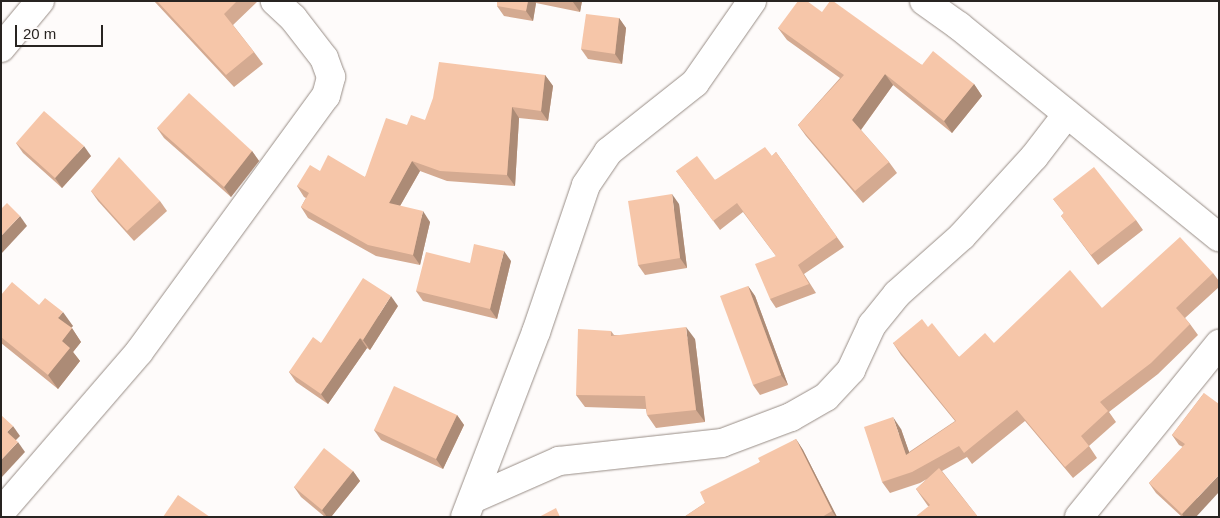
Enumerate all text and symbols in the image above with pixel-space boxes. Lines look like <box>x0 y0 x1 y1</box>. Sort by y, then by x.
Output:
scale bar <box>18 15 105 47</box>
text: 20 m <box>23 25 56 42</box>

